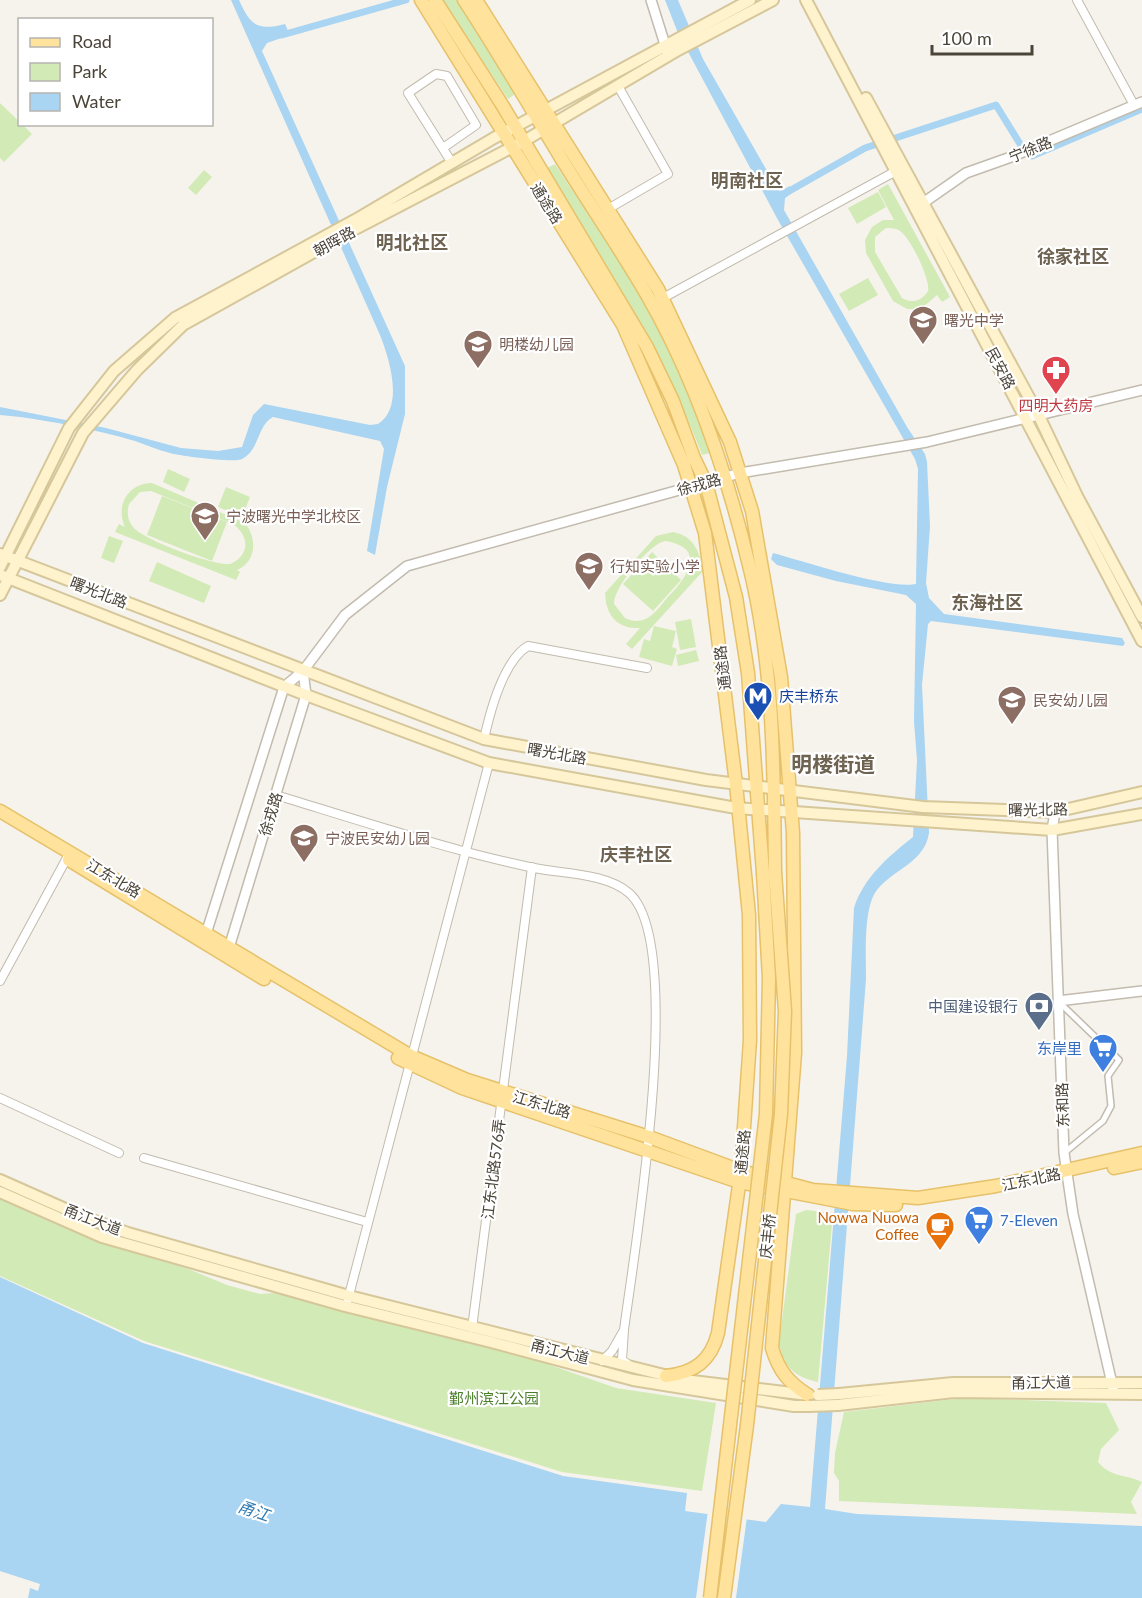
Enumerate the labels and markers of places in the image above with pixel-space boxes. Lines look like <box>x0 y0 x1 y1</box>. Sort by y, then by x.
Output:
school or university icon: 曙光中学 <box>907 304 939 346</box>
place label: 曙光中学 <box>944 311 1004 329</box>
school or university icon: 明楼幼儿园 <box>462 328 494 370</box>
place label: 明楼幼儿园 <box>499 335 574 353</box>
pharmacy icon: 四明大药房 <box>1040 354 1072 396</box>
place label: 四明大药房 <box>1018 396 1094 414</box>
school or university icon: 宁波曙光中学北校区 <box>189 500 221 542</box>
place label: 宁波曙光中学北校区 <box>226 507 361 525</box>
school or university icon: 行知实验小学 <box>573 550 605 592</box>
place label: 行知实验小学 <box>610 557 700 575</box>
metro station icon: 庆丰桥东 <box>742 680 774 722</box>
school or university icon: 民安幼儿园 <box>996 684 1028 726</box>
place label: 庆丰桥东 <box>779 687 839 705</box>
place label: 民安幼儿园 <box>1033 691 1108 709</box>
school or university icon: 宁波民安幼儿园 <box>288 822 320 864</box>
place label: 宁波民安幼儿园 <box>325 829 430 847</box>
bank icon: 中国建设银行 <box>1023 990 1055 1032</box>
place label: 中国建设银行 <box>928 997 1018 1015</box>
supermarket icon: 东岸里 <box>1087 1032 1119 1074</box>
place label: 东岸里 <box>1037 1039 1082 1057</box>
supermarket icon: 7-Eleven <box>963 1204 995 1246</box>
place label: Nowwa Nuowa Coffee <box>817 1208 919 1243</box>
cafe icon: Nowwa Nuowa Coffee <box>924 1210 956 1252</box>
place label: 7-Eleven <box>1000 1211 1058 1229</box>

